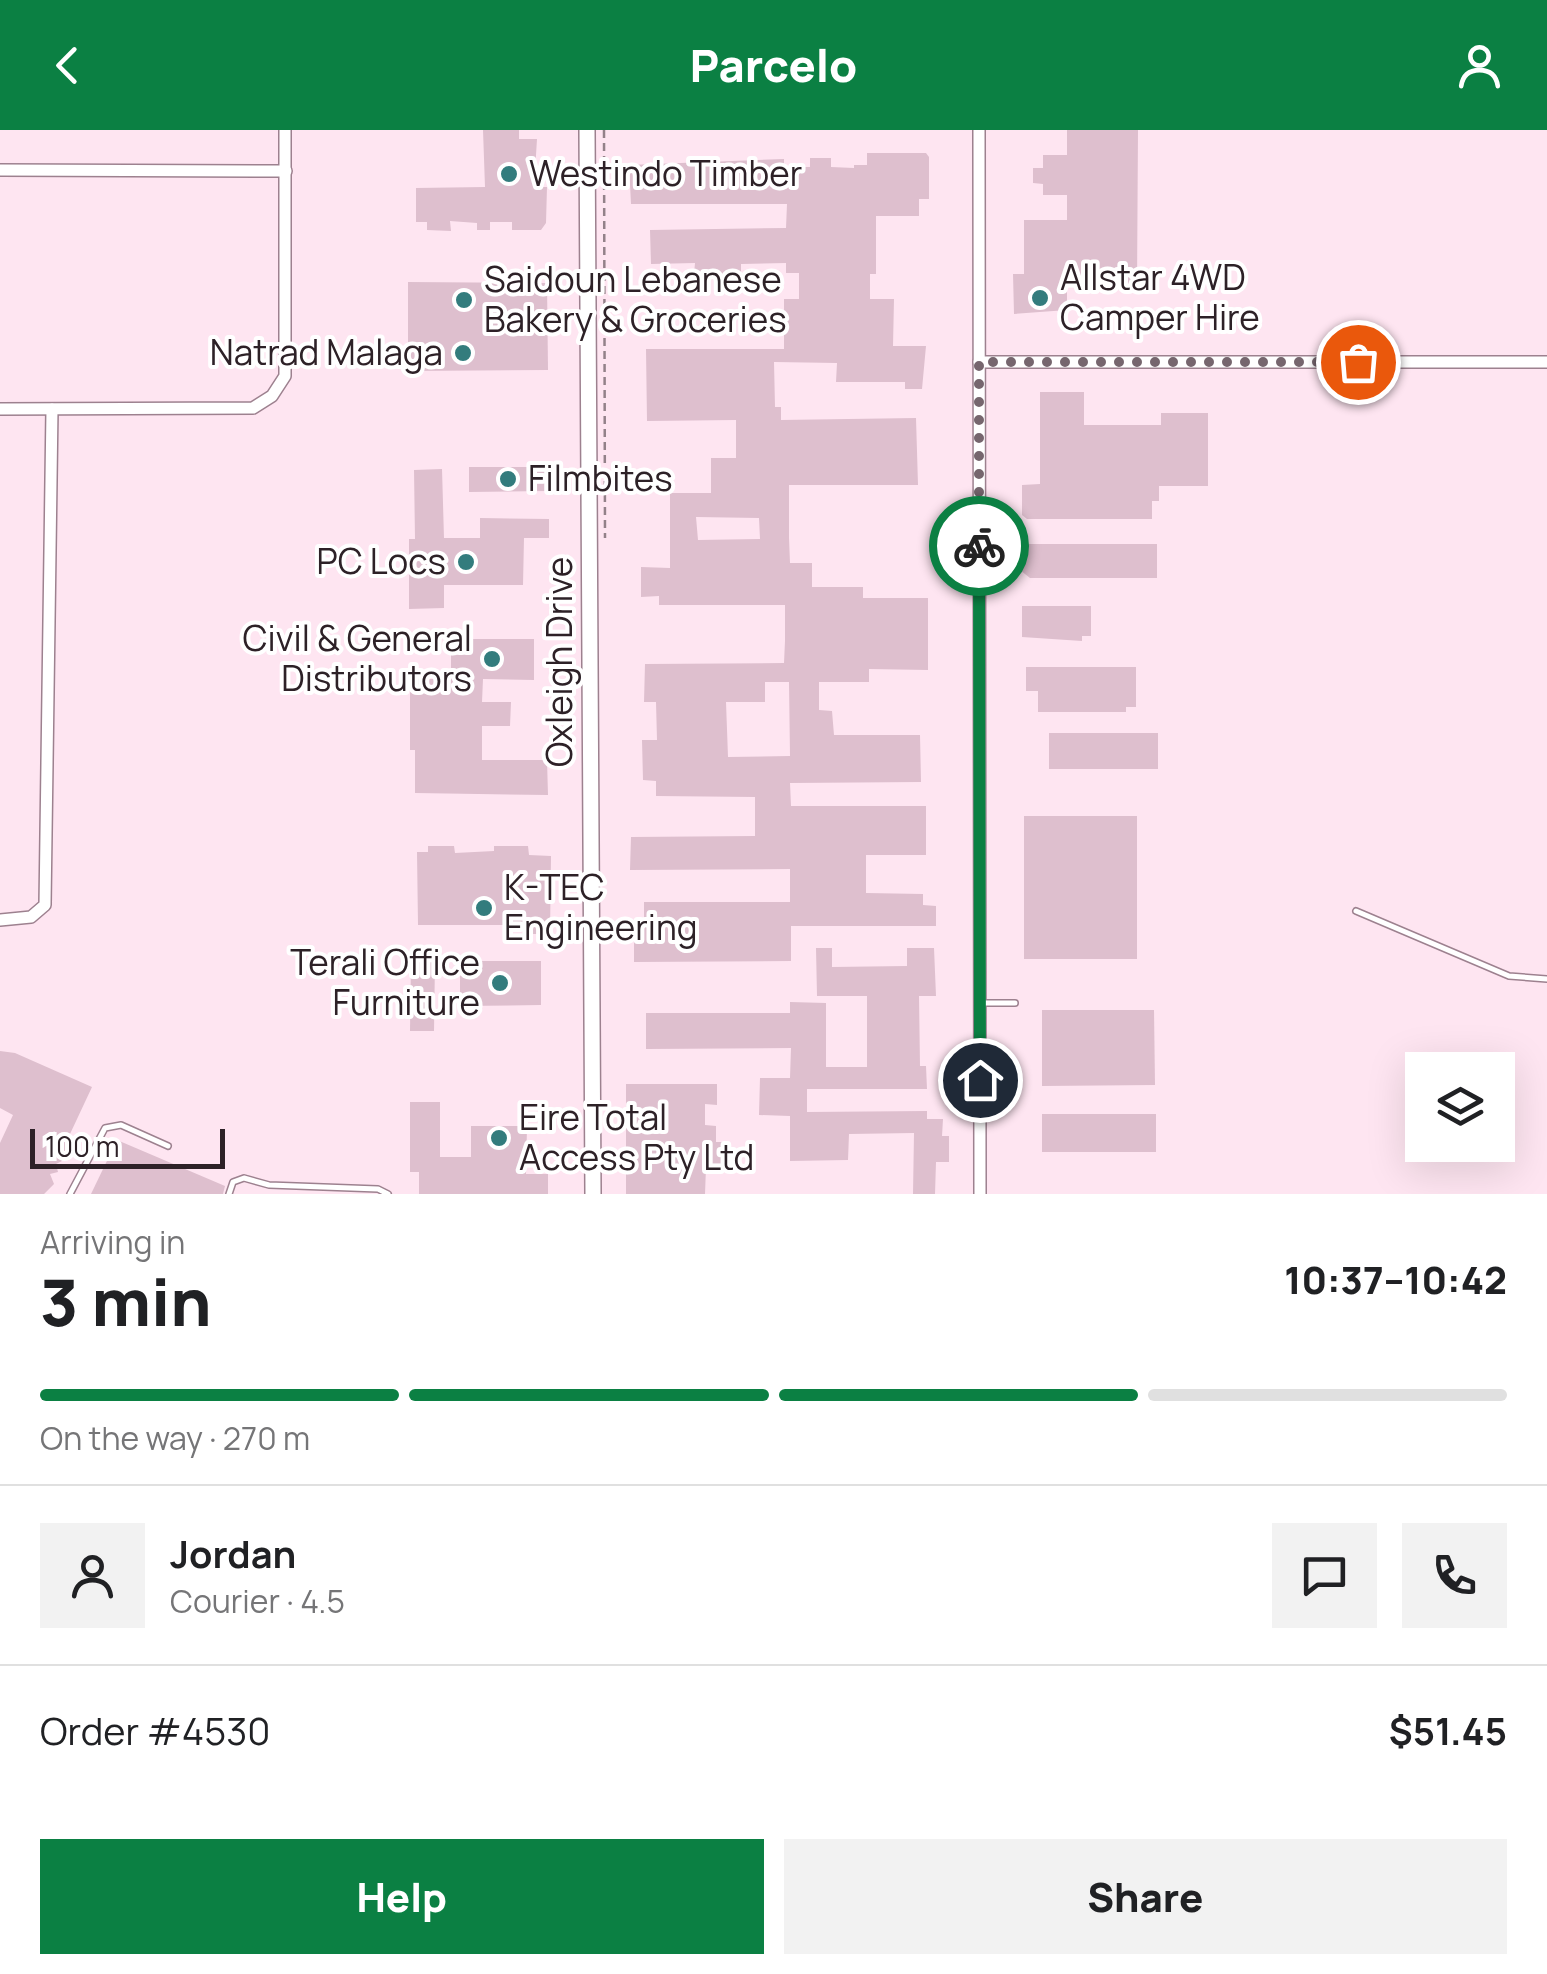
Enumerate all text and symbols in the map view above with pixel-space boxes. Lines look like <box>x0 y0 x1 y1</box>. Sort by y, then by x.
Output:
text: Parcelo <box>690 34 857 96</box>
icon: back <box>40 38 95 93</box>
icon: person <box>1452 38 1507 93</box>
place label: Westindo Timber <box>529 149 802 197</box>
marker: Westindo Timber <box>498 163 520 185</box>
place label: Allstar 4WD Camper Hire <box>1060 253 1260 341</box>
place label: Saidoun Lebanese Bakery & Groceries <box>484 255 787 343</box>
marker: Allstar 4WD Camper Hire <box>1029 287 1051 309</box>
marker: Saidoun Lebanese Bakery & Groceries <box>453 289 475 311</box>
pin <box>1316 320 1401 405</box>
place label: Natrad Malaga <box>210 328 443 376</box>
icon: bag <box>1331 335 1386 390</box>
marker: Natrad Malaga <box>452 342 474 364</box>
place label: Filmbites <box>528 454 673 502</box>
marker: Filmbites <box>497 468 519 490</box>
courier <box>929 496 1029 596</box>
icon: bike <box>952 519 1007 574</box>
place label: PC Locs <box>317 537 446 585</box>
marker: PC Locs <box>455 551 477 573</box>
street label: Oxleigh Drive <box>535 557 583 767</box>
place label: Civil & General Distributors <box>243 614 472 702</box>
marker: Civil & General Distributors <box>481 648 503 670</box>
place label: K-TEC Engineering <box>504 863 698 951</box>
marker: K-TEC Engineering <box>473 897 495 919</box>
place label: Terali Office Furniture <box>290 938 480 1026</box>
marker: Terali Office Furniture <box>489 972 511 994</box>
pin <box>938 1038 1023 1123</box>
map controls <box>1405 1052 1515 1162</box>
button: layers <box>1405 1052 1515 1162</box>
icon: home <box>953 1053 1008 1108</box>
place label: Eire Total Access Pty Ltd <box>519 1093 754 1181</box>
scale bar <box>30 1124 225 1168</box>
text: 100 m <box>45 1127 119 1165</box>
marker: Eire Total Access Pty Ltd <box>488 1127 510 1149</box>
text: Arriving in <box>40 1220 185 1264</box>
text: 10:37–10:42 <box>1284 1253 1507 1305</box>
text: 3 min <box>40 1257 212 1346</box>
text: On the way · 270 m <box>40 1416 310 1460</box>
button: person <box>40 1523 145 1628</box>
button: chat <box>1272 1523 1377 1628</box>
button: phone <box>1402 1523 1507 1628</box>
text: Jordan <box>170 1527 296 1579</box>
text: Courier · 4.5 <box>170 1579 345 1623</box>
text: Order #4530 <box>40 1704 270 1756</box>
text: $51.45 <box>1389 1704 1507 1756</box>
button: Help <box>40 1839 764 1954</box>
button: Share <box>784 1839 1507 1954</box>

